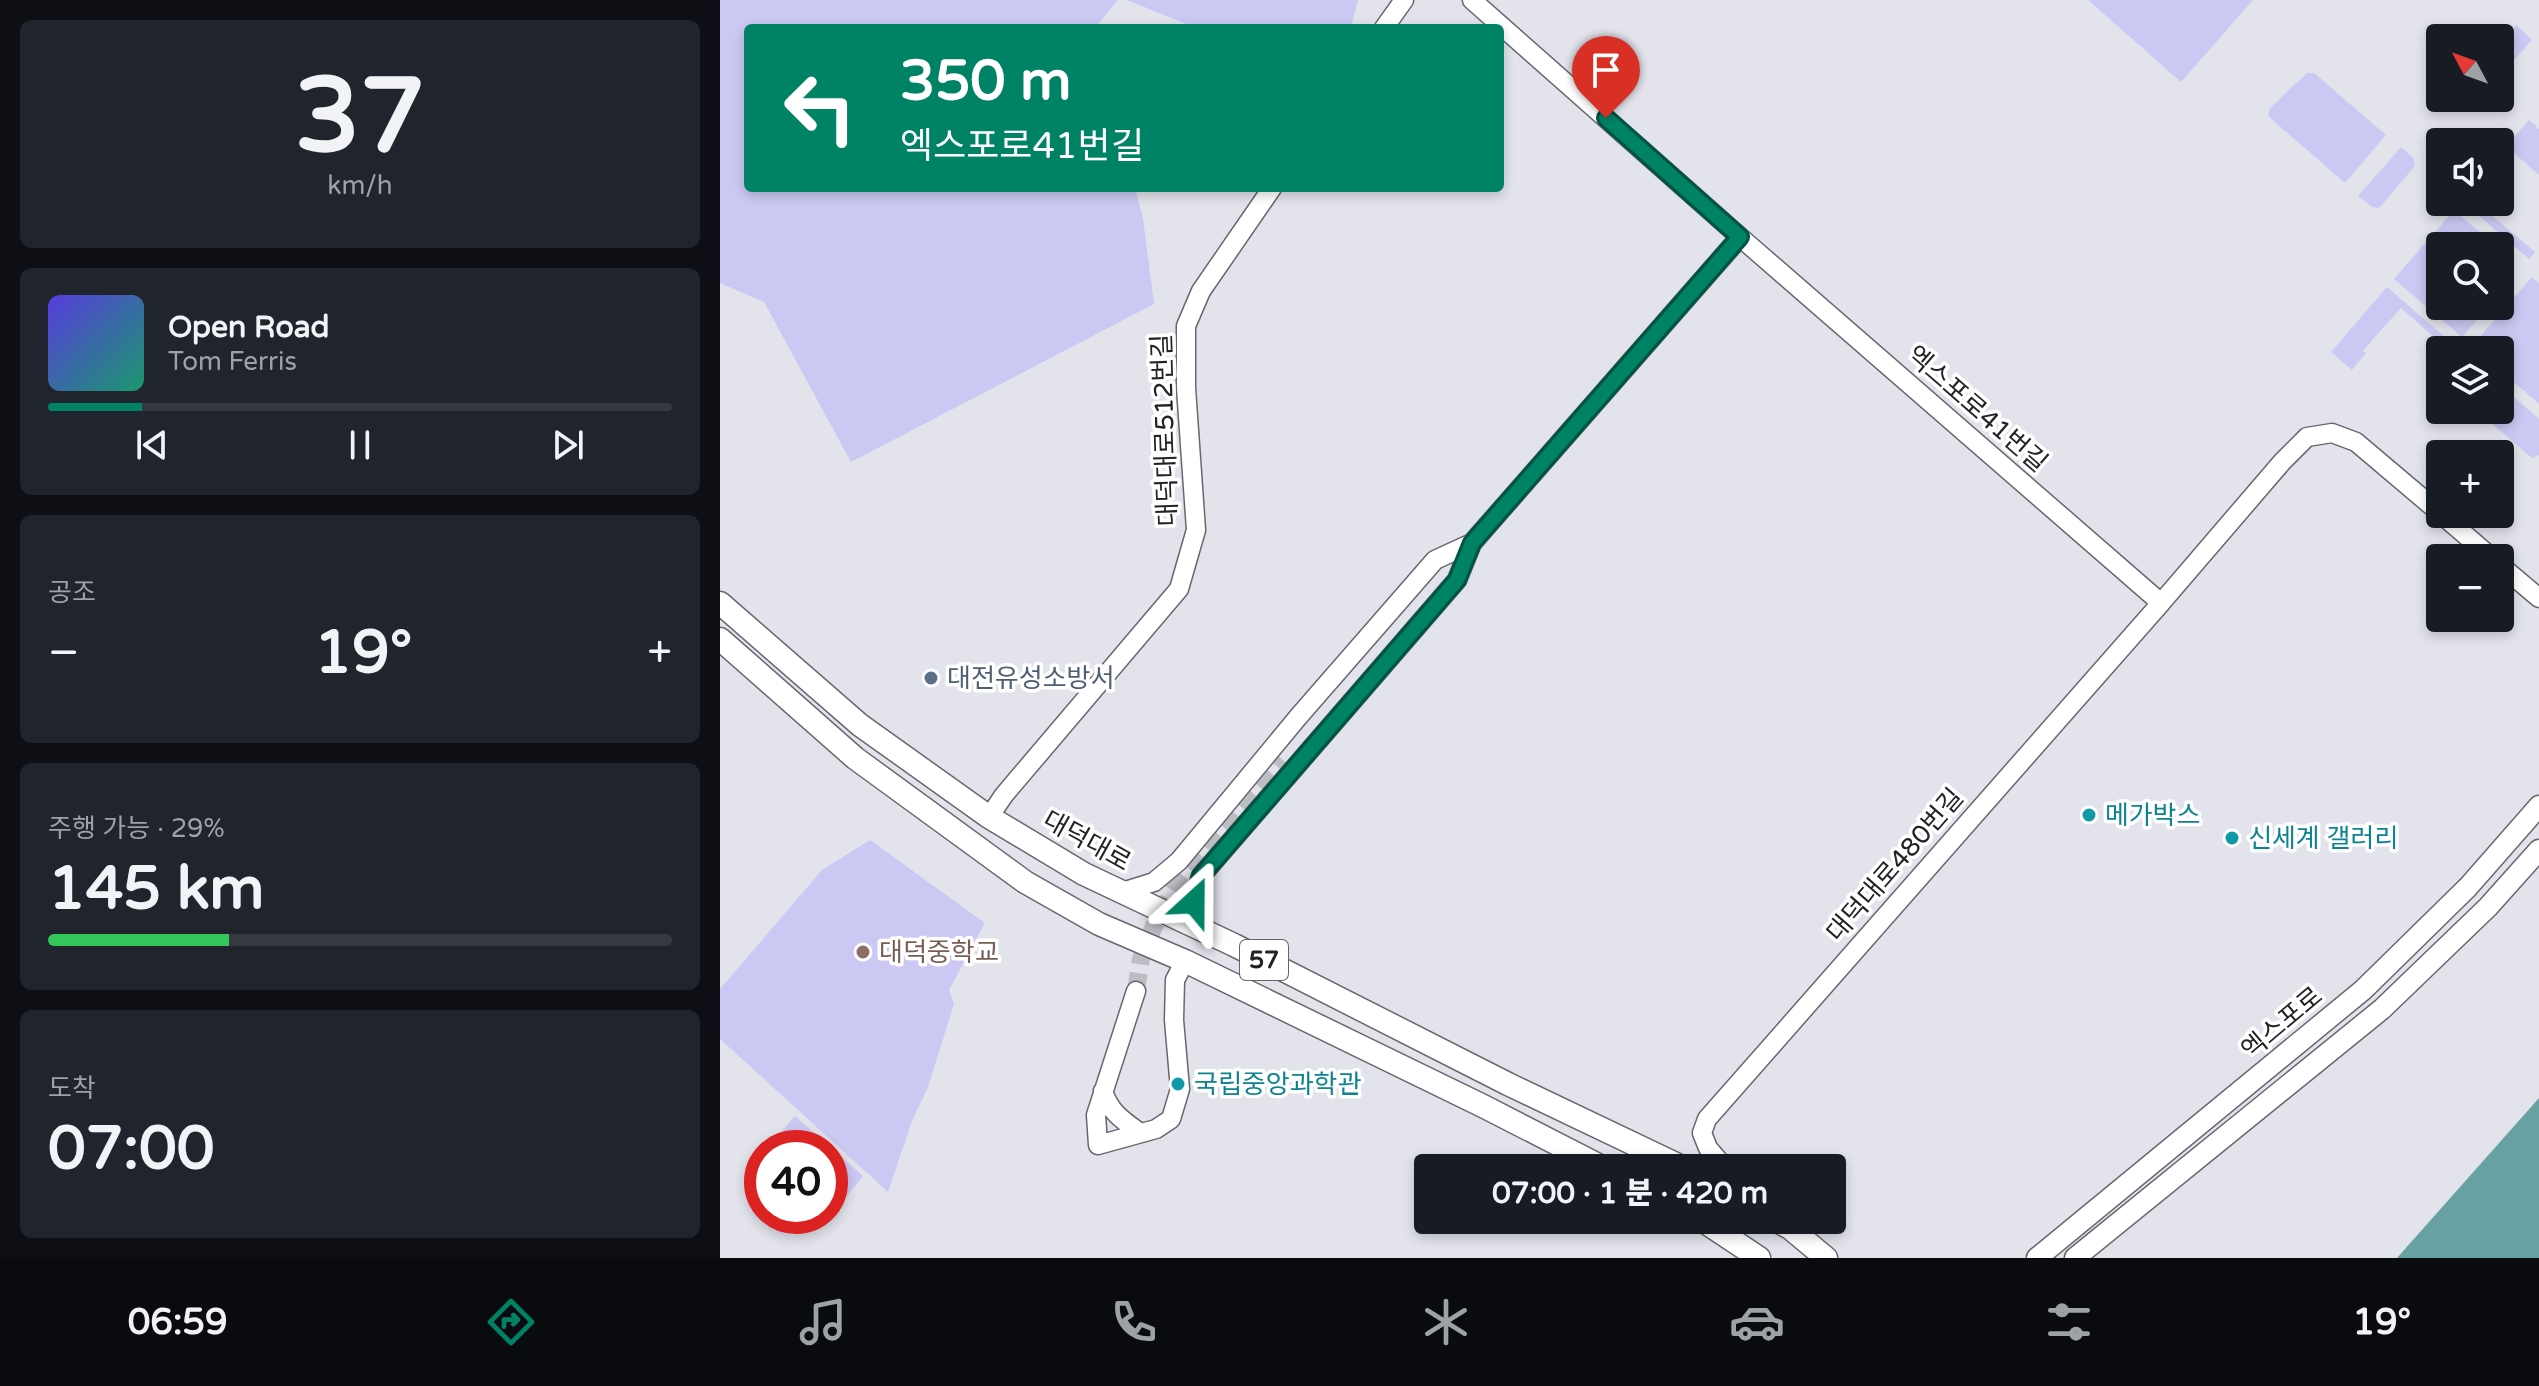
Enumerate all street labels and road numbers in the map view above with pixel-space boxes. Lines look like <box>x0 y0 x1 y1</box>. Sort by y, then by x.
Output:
street label: 대덕대로512번길 <box>1146 333 1184 527</box>
street label: 엑스포로41번길 <box>1900 340 2054 478</box>
street label: 대덕대로480번길 <box>1820 782 1970 948</box>
street label: 대덕대로 <box>1038 804 1136 878</box>
road number: 57 <box>1240 940 1288 980</box>
street label: 엑스포로 <box>2235 980 2329 1066</box>

